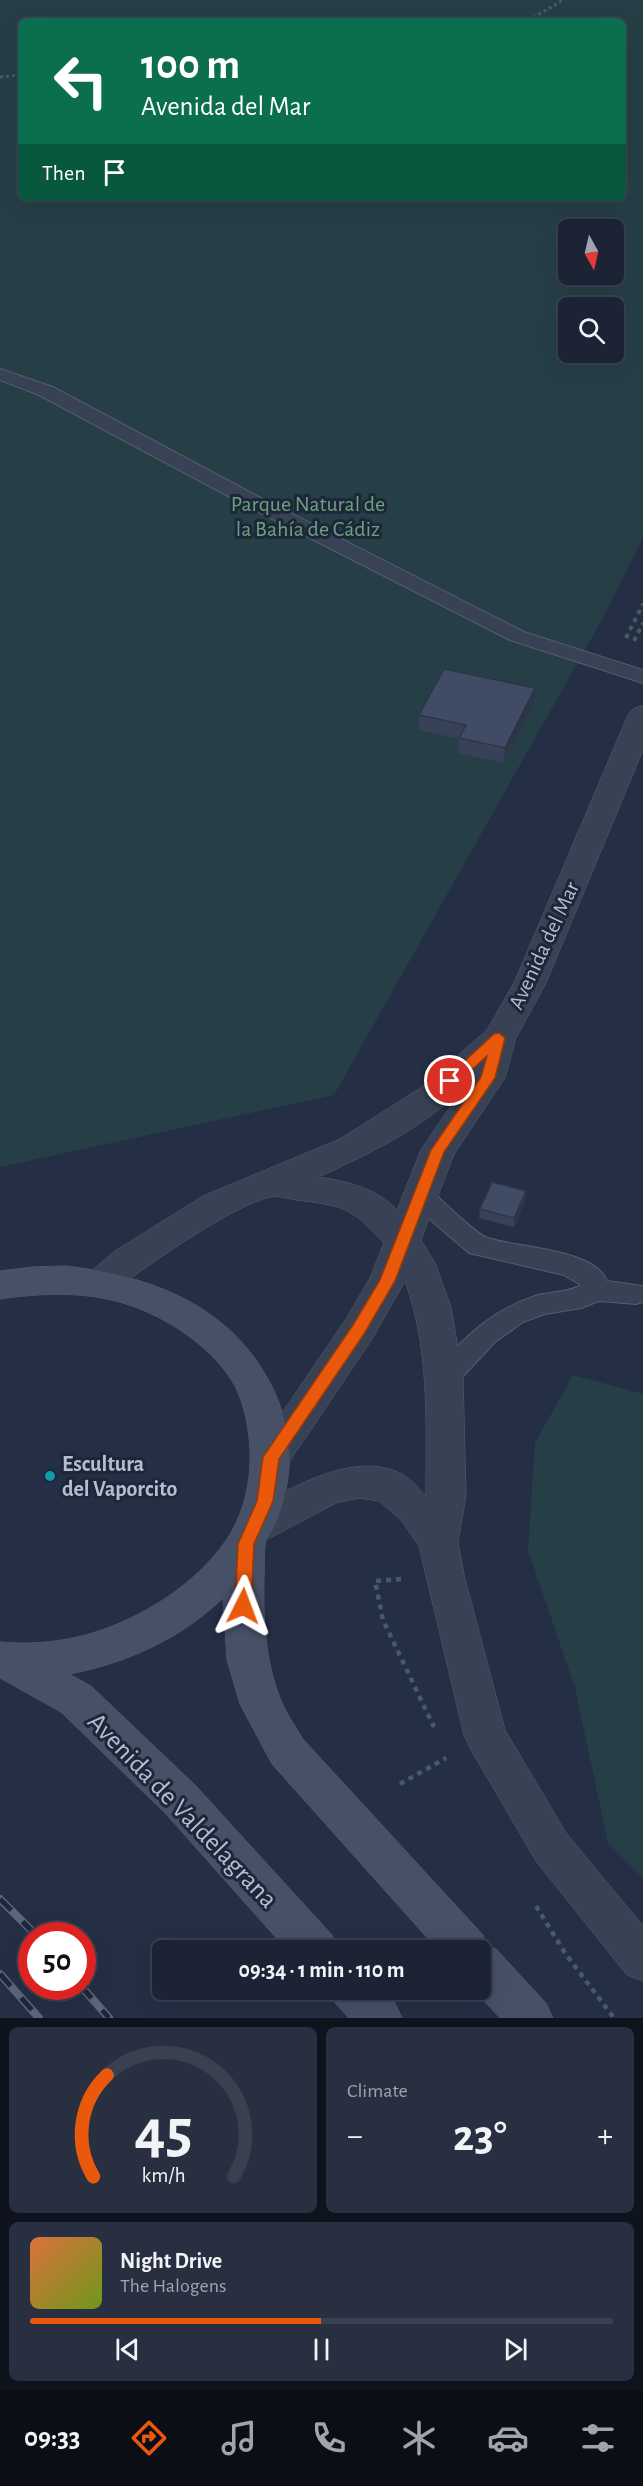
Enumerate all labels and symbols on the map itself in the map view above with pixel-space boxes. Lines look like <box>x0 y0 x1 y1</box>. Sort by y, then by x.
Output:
north arrow <box>558 219 624 285</box>
park label: Parque Natural de la Bahía de Cádiz <box>231 493 385 540</box>
street label: Avenida del Mar <box>505 878 583 1013</box>
pin <box>424 1055 475 1106</box>
place label: Escultura del Vaporcito <box>62 1453 178 1500</box>
marker: Escultura del Vaporcito <box>43 1469 57 1483</box>
position arrow <box>211 1574 275 1638</box>
street label: Avenida de Valdelagrana <box>83 1708 283 1913</box>
speed limit sign: 50 <box>18 1922 96 2000</box>

